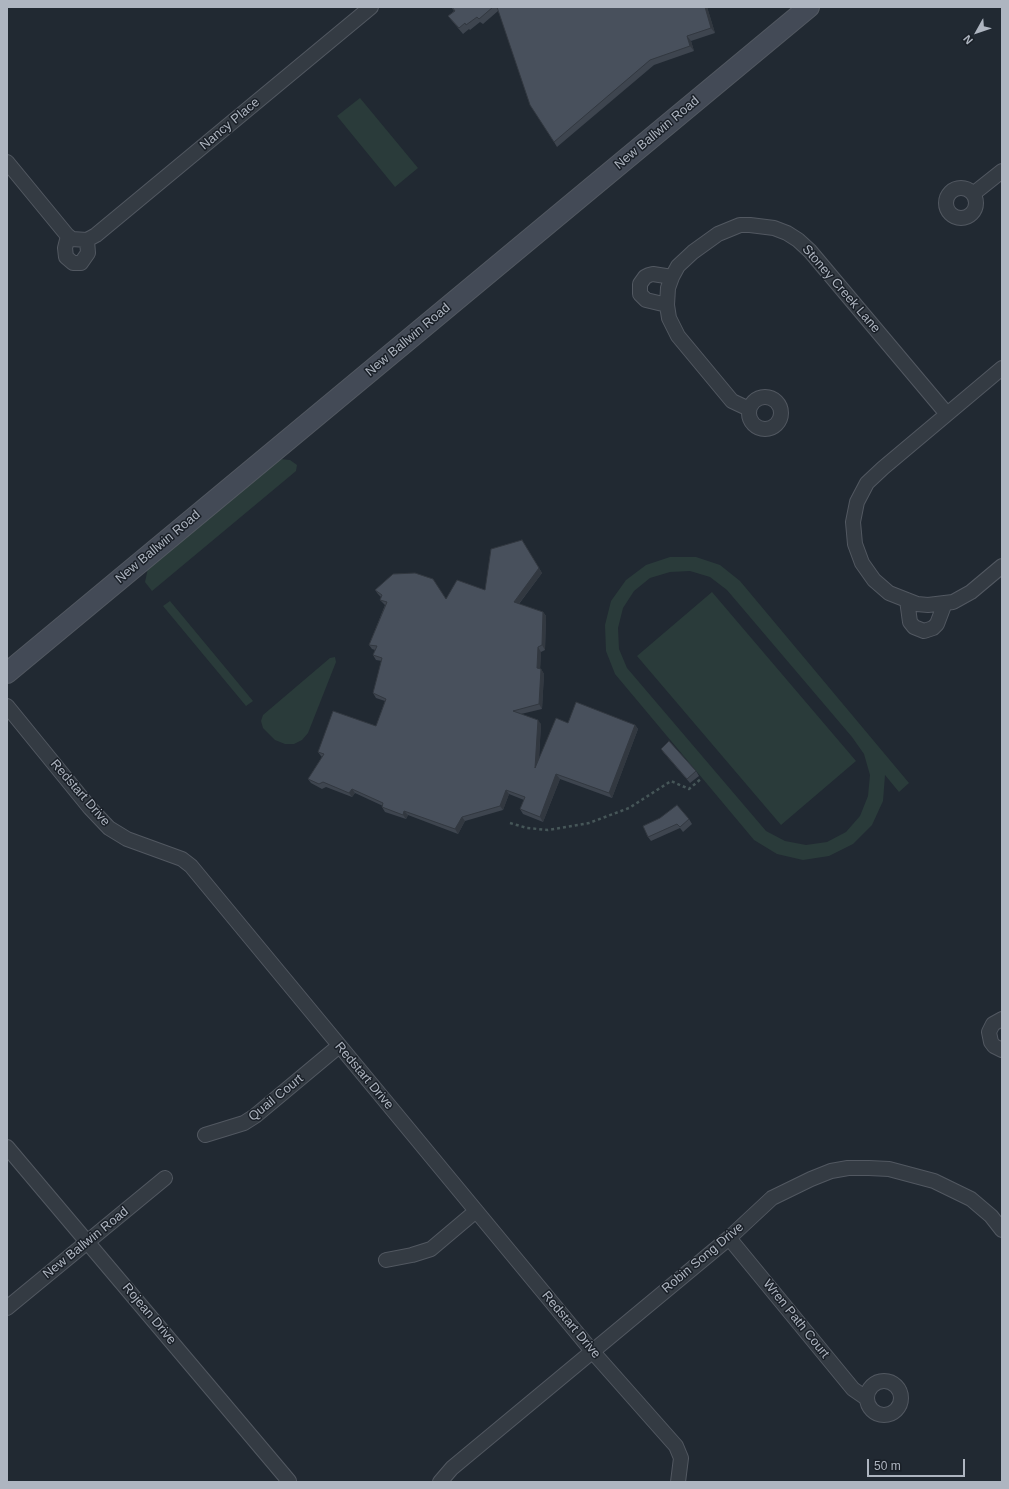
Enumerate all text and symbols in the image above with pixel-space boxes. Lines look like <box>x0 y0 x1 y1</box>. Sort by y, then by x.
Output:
north arrow <box>957 12 997 52</box>
text: N <box>961 33 975 47</box>
street label: New Ballwin Road <box>612 93 702 173</box>
street label: Nancy Place <box>197 95 263 153</box>
street label: Stoney Creek Lane <box>799 242 883 336</box>
street label: New Ballwin Road <box>363 300 453 380</box>
street label: New Ballwin Road <box>113 507 203 587</box>
street label: Redstart Drive <box>47 757 113 829</box>
street label: Redstart Drive <box>331 1039 397 1113</box>
street label: Quail Court <box>246 1071 306 1125</box>
street label: New Ballwin Road <box>40 1204 132 1282</box>
street label: Robin Song Drive <box>659 1219 747 1297</box>
street label: Wren Path Court <box>760 1277 832 1361</box>
street label: Rojean Drive <box>119 1280 179 1348</box>
street label: Redstart Drive <box>538 1288 604 1362</box>
scale bar <box>869 1451 967 1477</box>
text: 50 m <box>874 1459 901 1473</box>

